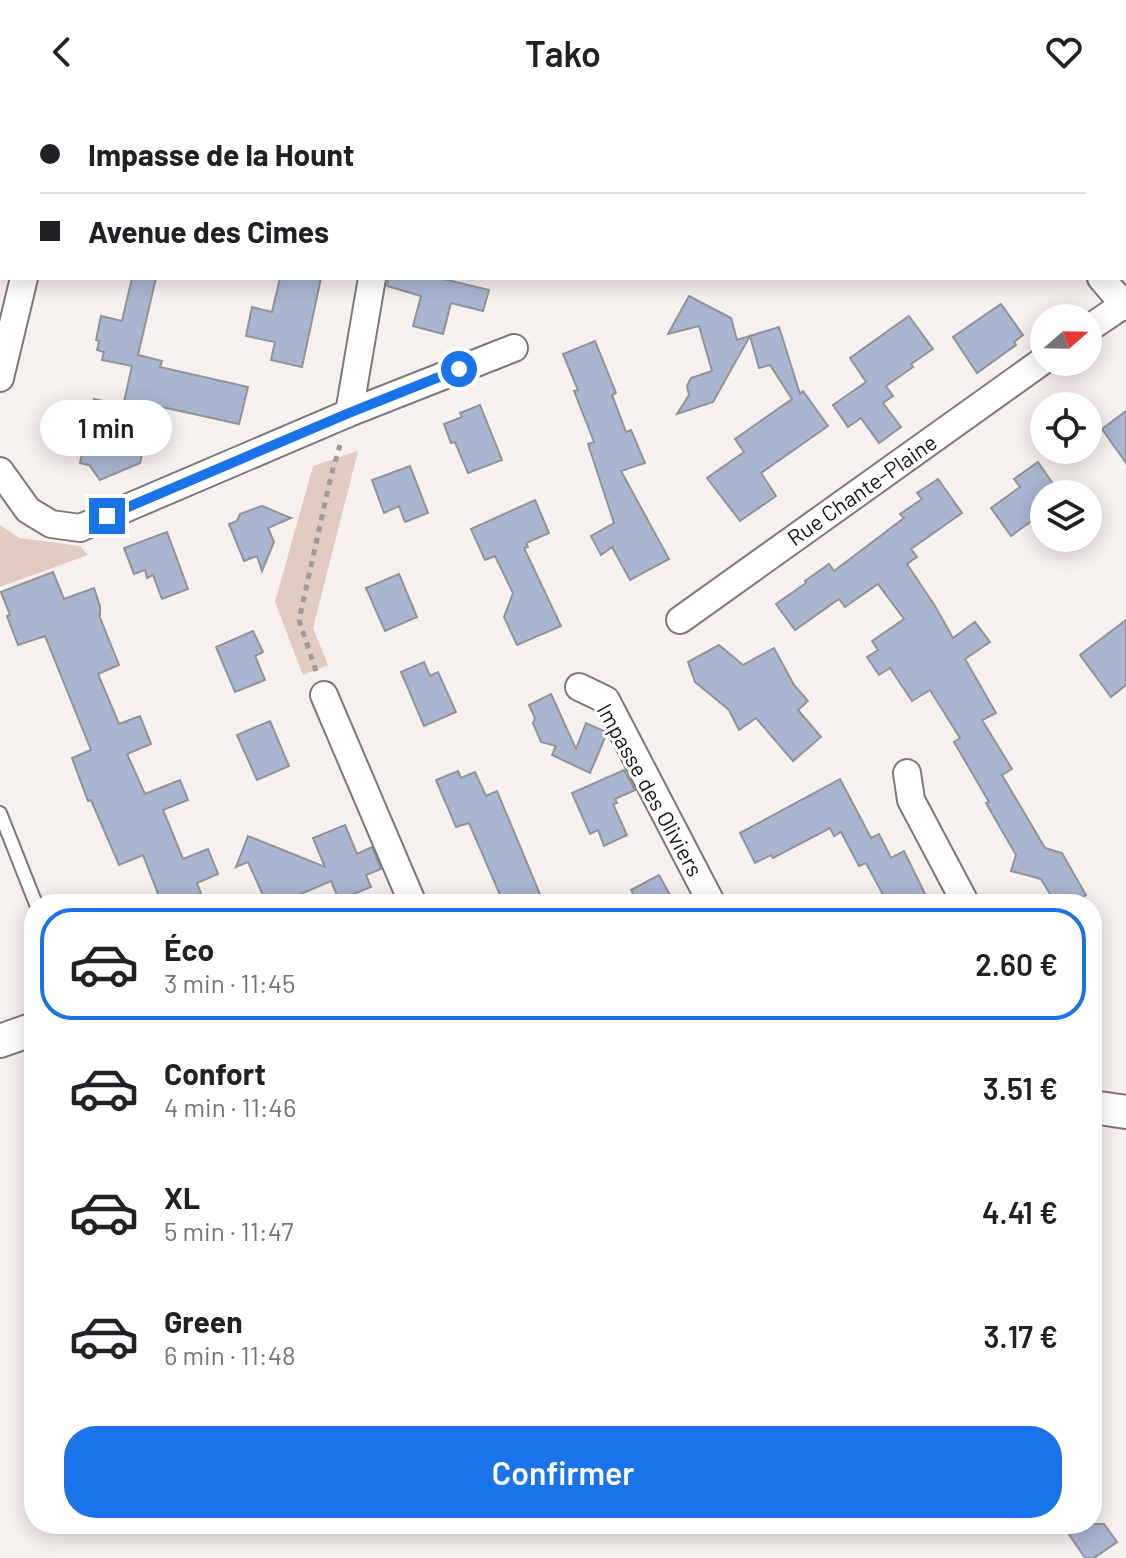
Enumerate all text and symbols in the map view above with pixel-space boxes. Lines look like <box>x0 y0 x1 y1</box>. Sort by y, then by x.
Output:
icon: back <box>40 30 84 74</box>
icon: heart <box>1042 30 1086 74</box>
text: Tako <box>525 31 601 74</box>
text: Impasse de la Hount <box>88 136 354 172</box>
text: Avenue des Cimes <box>88 213 329 249</box>
north arrow <box>1030 304 1102 376</box>
map controls <box>1030 304 1102 552</box>
route start <box>441 351 477 387</box>
button: locate <box>1030 392 1102 464</box>
callout: 1 min <box>41 400 173 456</box>
text: 1 min <box>78 412 134 443</box>
street label: Rue Chante-Plaine <box>782 428 941 550</box>
button: layers <box>1030 480 1102 552</box>
route end <box>89 498 125 534</box>
street label: Impasse des Oliviers <box>593 699 709 880</box>
icon: car <box>68 928 140 1000</box>
text: Éco <box>164 931 214 967</box>
text: 2.60 € <box>975 946 1058 982</box>
text: 3 min · 11:45 <box>164 967 295 998</box>
icon: car <box>68 1052 140 1124</box>
text: Confort <box>164 1055 266 1091</box>
text: 3.51 € <box>983 1070 1058 1106</box>
text: 4 min · 11:46 <box>164 1091 296 1122</box>
icon: car <box>68 1176 140 1248</box>
text: XL <box>164 1179 200 1215</box>
text: 4.41 € <box>982 1194 1058 1230</box>
text: 5 min · 11:47 <box>164 1215 294 1246</box>
icon: car <box>68 1300 140 1372</box>
text: Green <box>164 1303 243 1339</box>
text: 3.17 € <box>984 1318 1058 1354</box>
text: 6 min · 11:48 <box>164 1339 296 1370</box>
button: Confirmer <box>64 1426 1062 1518</box>

